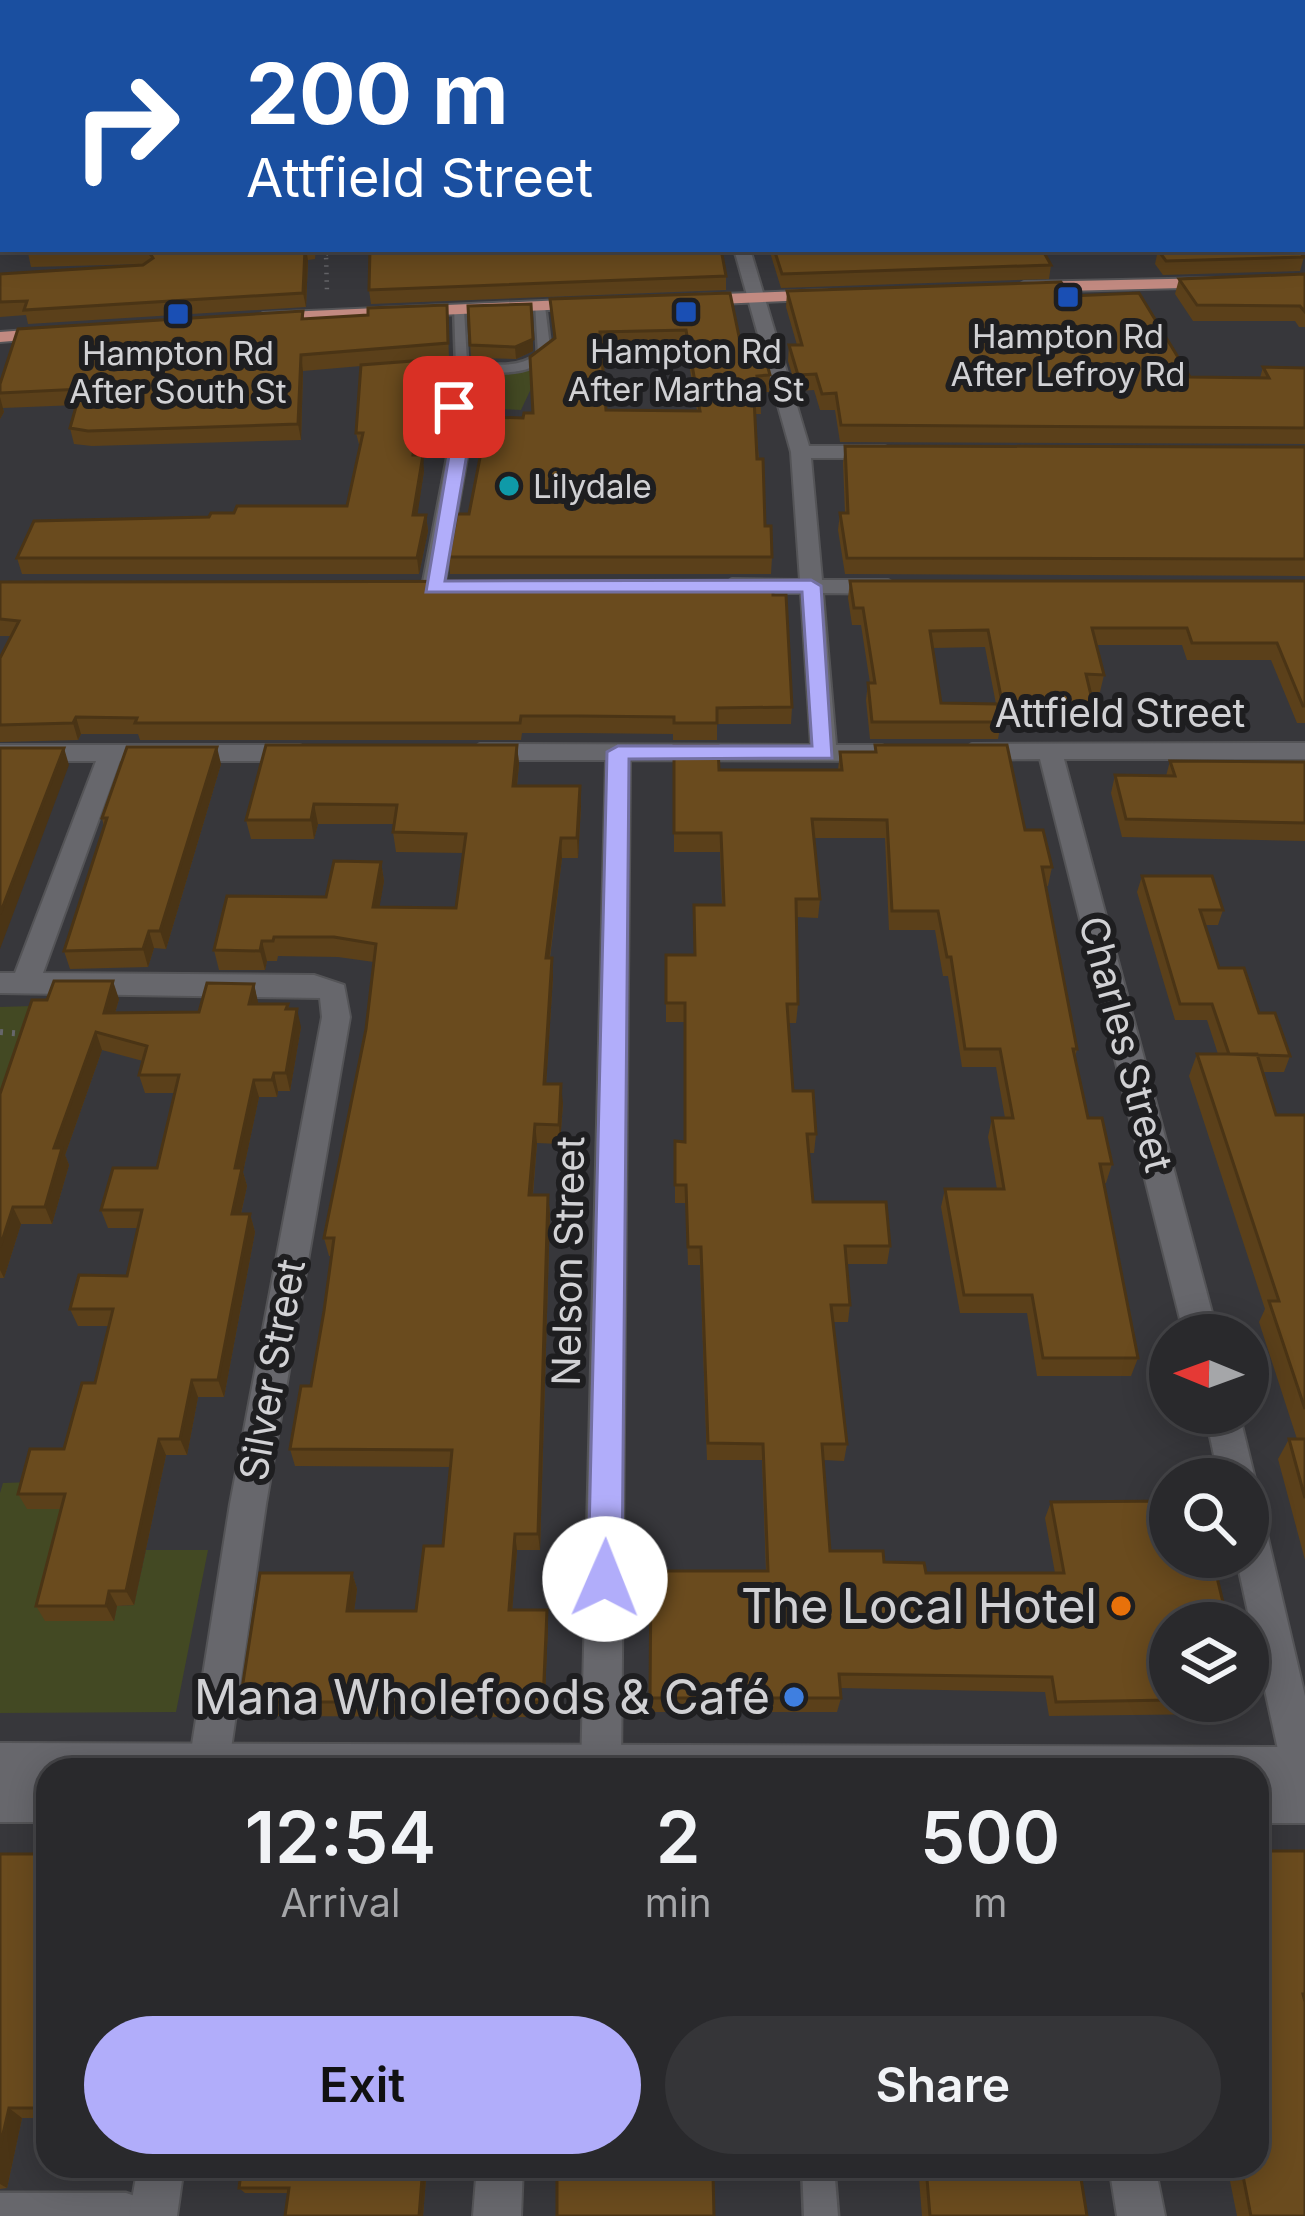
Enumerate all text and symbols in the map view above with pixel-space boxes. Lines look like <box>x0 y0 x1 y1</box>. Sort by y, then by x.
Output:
text: 200 m <box>246 43 509 144</box>
icon: right <box>48 48 204 204</box>
text: Attfield Street <box>246 145 593 210</box>
marker: Hampton Rd After Lefroy Rd <box>1055 284 1081 310</box>
marker: Hampton Rd After Martha St <box>673 299 699 325</box>
marker: Hampton Rd After South St <box>165 301 191 327</box>
place label: Hampton Rd After Lefroy Rd <box>950 316 1186 394</box>
place label: Hampton Rd After Martha St <box>568 331 805 409</box>
place label: Hampton Rd After South St <box>69 333 287 411</box>
pin <box>403 356 505 458</box>
icon: arrive <box>421 374 487 440</box>
place label: Lilydale <box>533 466 652 506</box>
marker: Lilydale <box>496 473 522 499</box>
street label: Attfield Street <box>995 689 1245 736</box>
street label: Charles Street <box>1070 911 1183 1177</box>
street label: Nelson Street <box>542 1136 593 1386</box>
street label: Silver Street <box>229 1256 314 1484</box>
north arrow <box>1149 1314 1269 1434</box>
map controls <box>1149 1314 1269 1722</box>
button: search <box>1149 1458 1269 1578</box>
position arrow <box>542 1516 668 1642</box>
place label: The Local Hotel <box>741 1576 1097 1635</box>
marker: The Local Hotel <box>1108 1593 1134 1619</box>
button: layers <box>1149 1602 1269 1722</box>
place label: Mana Wholefoods & Café <box>194 1667 770 1726</box>
marker: Mana Wholefoods & Café <box>781 1684 807 1710</box>
text: 12:54 <box>245 1793 436 1880</box>
text: 2 <box>656 1793 701 1880</box>
text: 500 <box>920 1793 1060 1880</box>
text: Arrival <box>280 1879 400 1926</box>
text: min <box>645 1879 711 1926</box>
text: m <box>973 1879 1007 1926</box>
button: Exit <box>84 2016 641 2154</box>
button: Share <box>665 2016 1221 2154</box>

